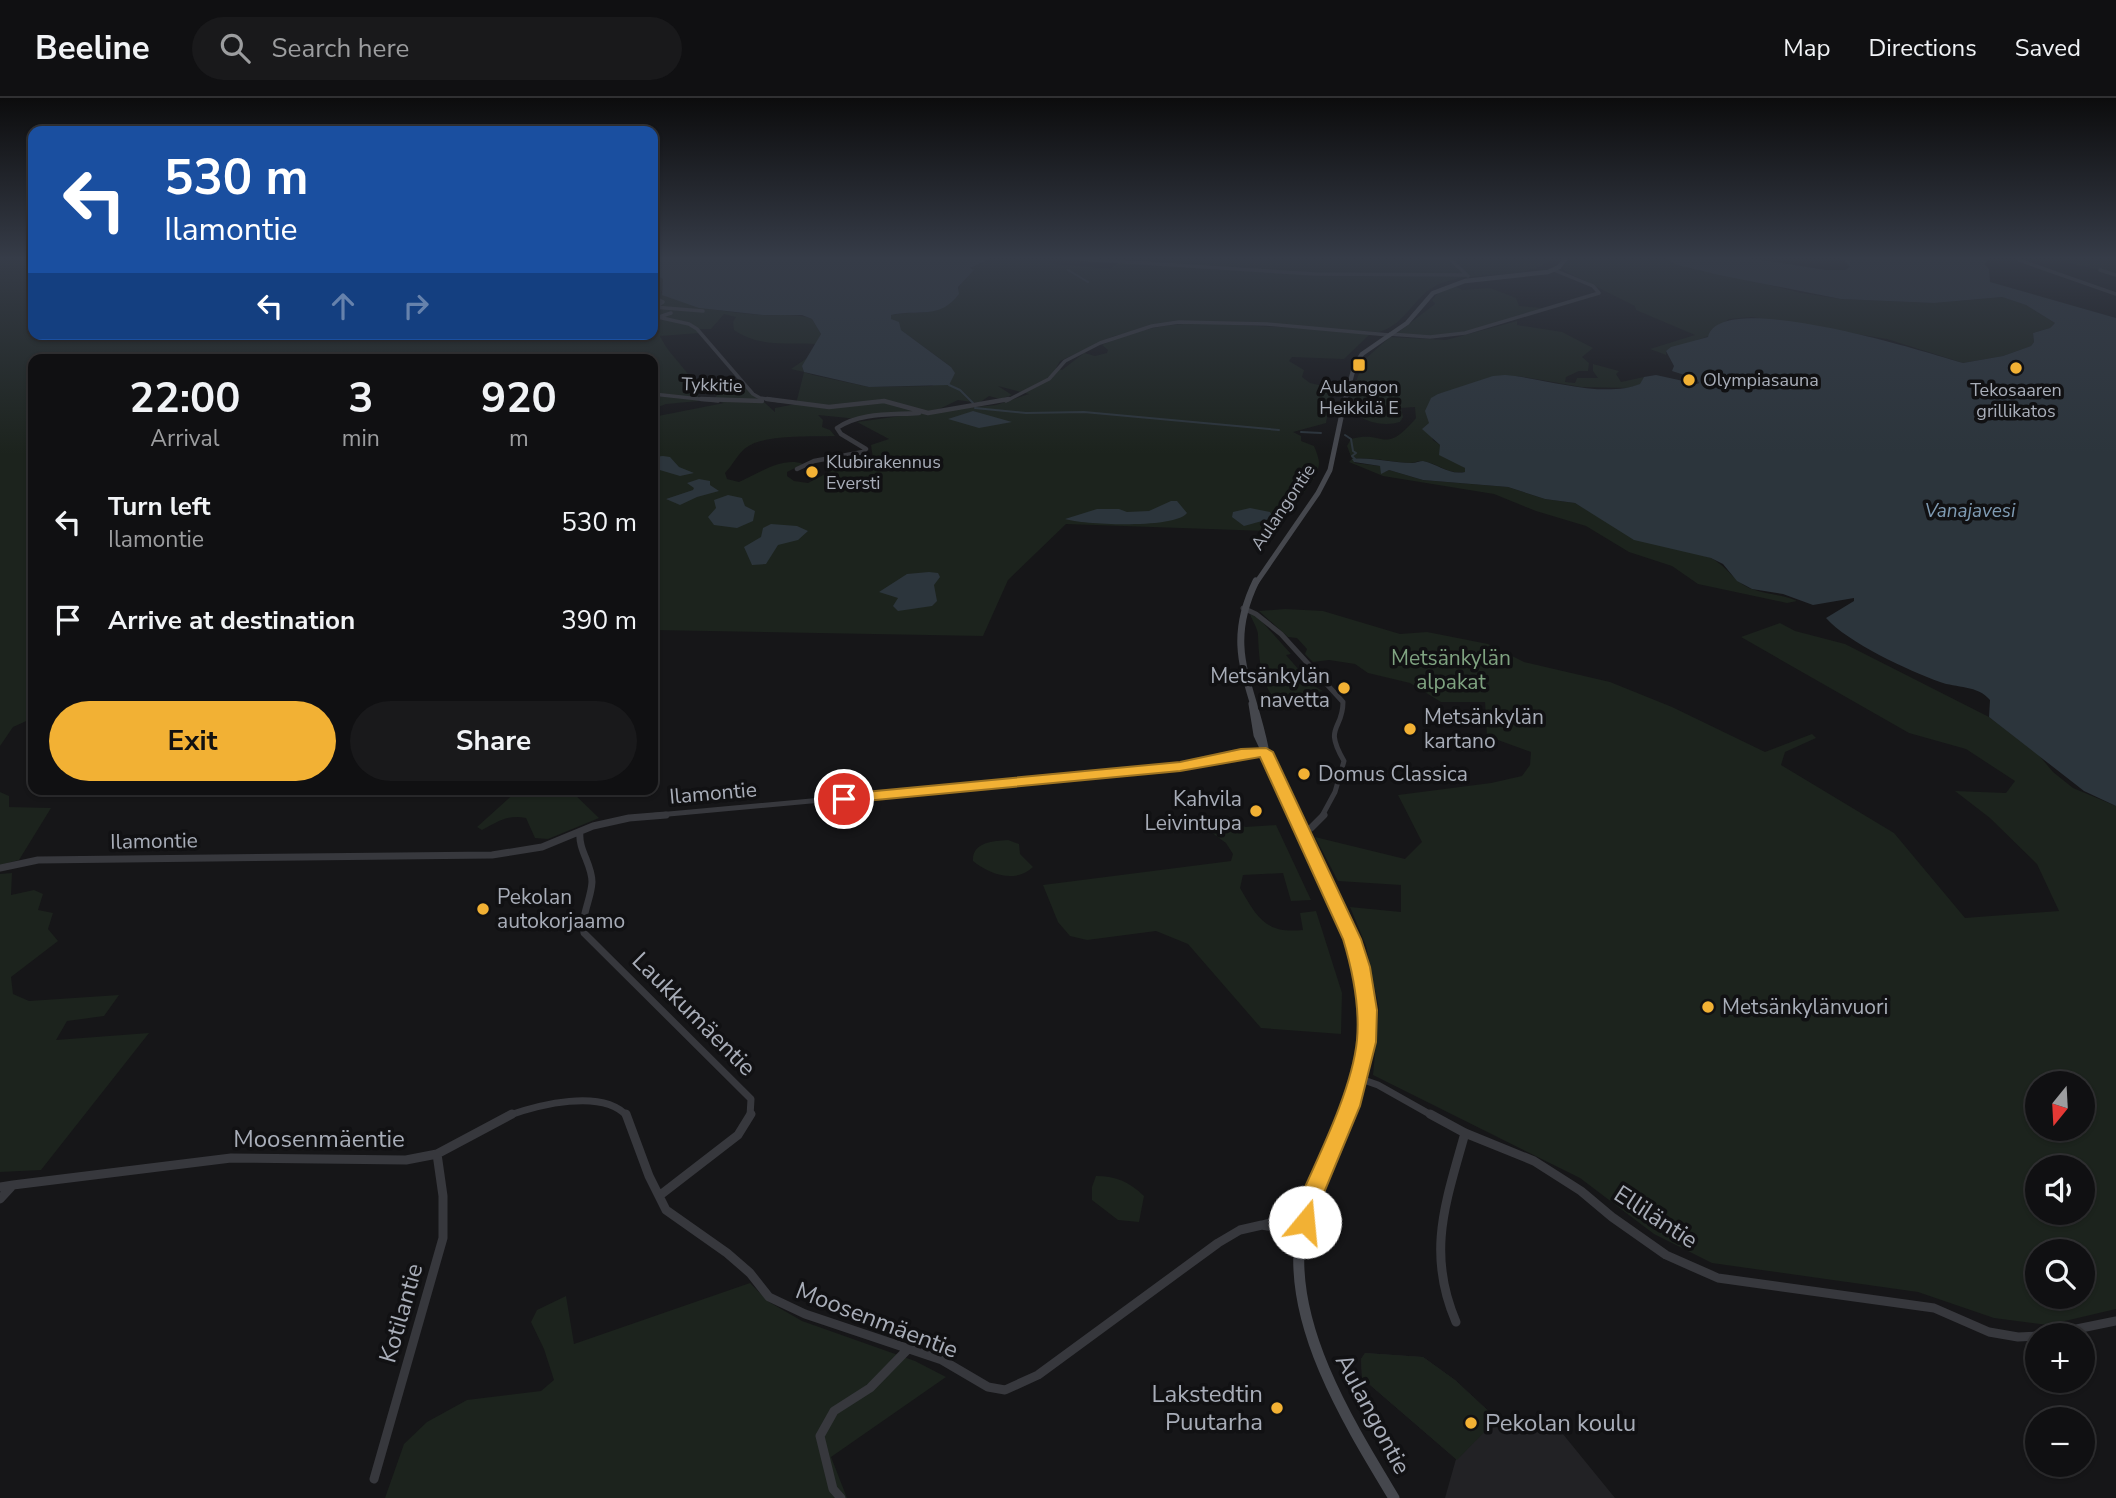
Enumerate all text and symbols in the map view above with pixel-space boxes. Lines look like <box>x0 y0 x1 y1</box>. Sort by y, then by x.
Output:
search box <box>192 17 682 80</box>
text: Beeline <box>35 26 150 71</box>
icon: search <box>216 29 254 67</box>
text: Search here <box>272 31 409 66</box>
text: Map <box>1783 32 1830 64</box>
text: Directions <box>1868 32 1977 64</box>
text: Saved <box>2015 32 2081 64</box>
text: 530 m <box>164 144 308 211</box>
icon: left <box>49 154 140 245</box>
text: Ilamontie <box>164 208 298 251</box>
icon: left <box>251 287 289 325</box>
icon: ahead <box>324 287 362 325</box>
icon: right <box>397 287 435 325</box>
marker: Aulangon Heikkilä E <box>1351 357 1367 373</box>
marker: Tekosaaren grillikatos <box>2008 360 2024 376</box>
place label: Olympiasauna <box>1703 368 1819 392</box>
text: 22:00 <box>129 370 240 427</box>
text: 3 <box>348 370 373 427</box>
text: 920 <box>481 370 557 427</box>
street label: Tykkitie <box>681 372 743 398</box>
marker: Olympiasauna <box>1681 372 1697 388</box>
place label: Aulangon Heikkilä E <box>1319 375 1399 420</box>
place label: Tekosaaren grillikatos <box>1970 378 2062 423</box>
text: Arrival <box>150 423 219 454</box>
text: min <box>342 423 380 454</box>
text: m <box>509 423 529 454</box>
place label: Klubirakennus Eversti <box>826 450 941 495</box>
street label: Aulangontie <box>1245 459 1321 555</box>
marker: Klubirakennus Eversti <box>804 464 820 480</box>
text: Turn left <box>108 489 211 524</box>
water label: Vanajavesi <box>1925 498 2016 524</box>
icon: left <box>49 503 87 541</box>
text: 530 m <box>561 505 637 540</box>
text: Ilamontie <box>108 524 204 555</box>
icon: arrive <box>49 601 87 639</box>
text: Arrive at destination <box>108 603 355 638</box>
text: 390 m <box>561 603 637 638</box>
park label: Metsänkylän alpakat <box>1391 644 1511 696</box>
place label: Metsänkylän navetta <box>1210 662 1330 714</box>
marker: Metsänkylän navetta <box>1336 680 1352 696</box>
button: Exit <box>49 701 336 781</box>
button: Share <box>350 701 637 781</box>
place label: Metsänkylän kartano <box>1424 703 1544 755</box>
marker: Metsänkylän kartano <box>1402 721 1418 737</box>
place label: Domus Classica <box>1318 760 1468 788</box>
marker: Domus Classica <box>1296 766 1312 782</box>
pin <box>814 769 874 829</box>
street label: Ilamontie <box>668 775 758 811</box>
icon: arrive <box>825 780 863 818</box>
place label: Kahvila Leivintupa <box>1145 785 1242 837</box>
marker: Kahvila Leivintupa <box>1248 803 1264 819</box>
street label: Ilamontie <box>110 826 198 856</box>
place label: Pekolan autokorjaamo <box>497 883 625 935</box>
marker: Pekolan autokorjaamo <box>475 901 491 917</box>
street label: Laukkumäentie <box>625 945 763 1083</box>
place label: Metsänkylänvuori <box>1722 993 1888 1021</box>
marker: Metsänkylänvuori <box>1700 999 1716 1015</box>
north arrow <box>2025 1071 2095 1141</box>
map controls <box>2025 1071 2095 1477</box>
street label: Moosenmäentie <box>233 1123 405 1155</box>
button: sound <box>2025 1155 2095 1225</box>
street label: Elliläntie <box>1608 1178 1704 1256</box>
position arrow <box>1268 1185 1342 1259</box>
button: search <box>2025 1239 2095 1309</box>
street label: Kotilantie <box>372 1260 430 1366</box>
street label: Moosenmäentie <box>791 1274 963 1366</box>
button: + <box>2025 1323 2095 1393</box>
street label: Aulangontie <box>1328 1348 1418 1480</box>
place label: Lakstedtin Puutarha <box>1151 1378 1263 1438</box>
marker: Lakstedtin Puutarha <box>1269 1400 1285 1416</box>
place label: Pekolan koulu <box>1485 1407 1636 1439</box>
button: − <box>2025 1407 2095 1477</box>
marker: Pekolan koulu <box>1463 1415 1479 1431</box>

